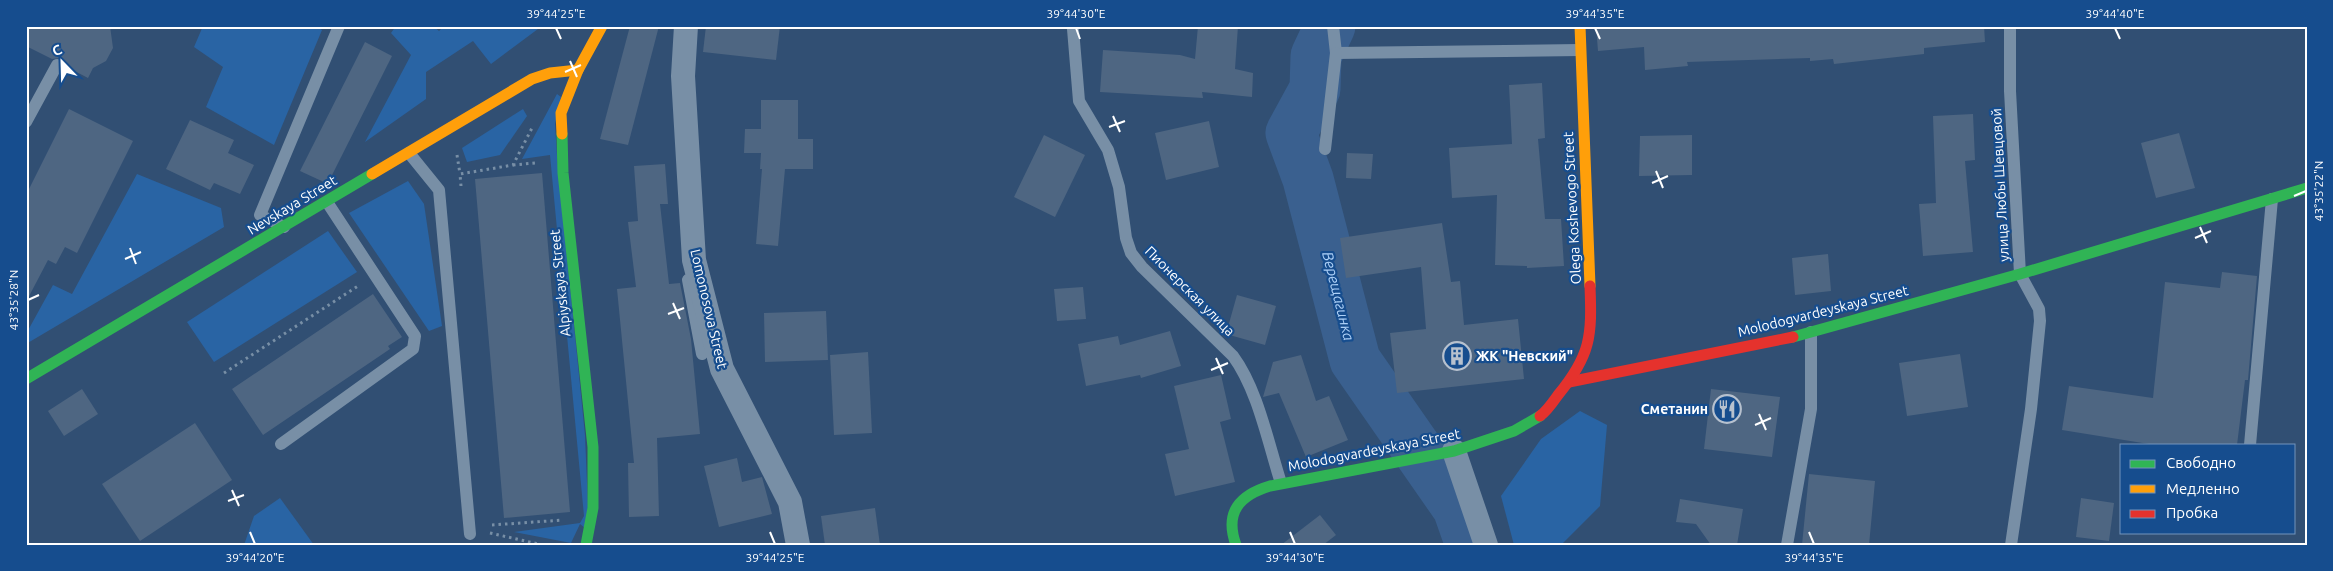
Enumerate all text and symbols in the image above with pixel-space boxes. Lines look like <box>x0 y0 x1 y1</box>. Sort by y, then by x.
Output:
text: 39°44'25"E <box>527 7 586 20</box>
text: 39°44'30"E <box>1047 7 1106 20</box>
text: 39°44'35"E <box>1566 7 1625 20</box>
text: 39°44'40"E <box>2086 7 2145 20</box>
north arrow <box>38 38 88 88</box>
text: С <box>50 41 64 59</box>
street label: улица Любы Шевцовой <box>1988 108 2012 262</box>
street label: Olega Koshevogo Street <box>1560 131 1584 285</box>
text: 43°35'22"N <box>2312 161 2325 221</box>
street label: Nevskaya Street <box>245 172 340 238</box>
street label: Alpiyskaya Street <box>546 228 574 337</box>
street label: Пионерская улица <box>1142 243 1238 339</box>
street label: Lomonosova Street <box>687 248 731 371</box>
water label: Верещагинка <box>1319 250 1358 342</box>
text: 43°35'28"N <box>7 270 20 330</box>
street label: Molodogvardeyskaya Street <box>1736 282 1910 340</box>
building icon: ЖК "Невский" <box>1442 341 1472 371</box>
place label: ЖК "Невский" <box>1476 348 1573 364</box>
restaurant icon: Сметанин <box>1712 394 1742 424</box>
place label: Сметанин <box>1641 401 1708 417</box>
street label: Molodogvardeyskaya Street <box>1287 425 1462 475</box>
legend <box>2120 444 2296 534</box>
text: Свободно <box>2166 454 2236 471</box>
text: Медленно <box>2166 480 2240 497</box>
text: Пробка <box>2166 504 2218 521</box>
text: 39°44'20"E <box>226 551 285 564</box>
text: 39°44'25"E <box>746 551 805 564</box>
text: 39°44'30"E <box>1266 551 1325 564</box>
text: 39°44'35"E <box>1785 551 1844 564</box>

